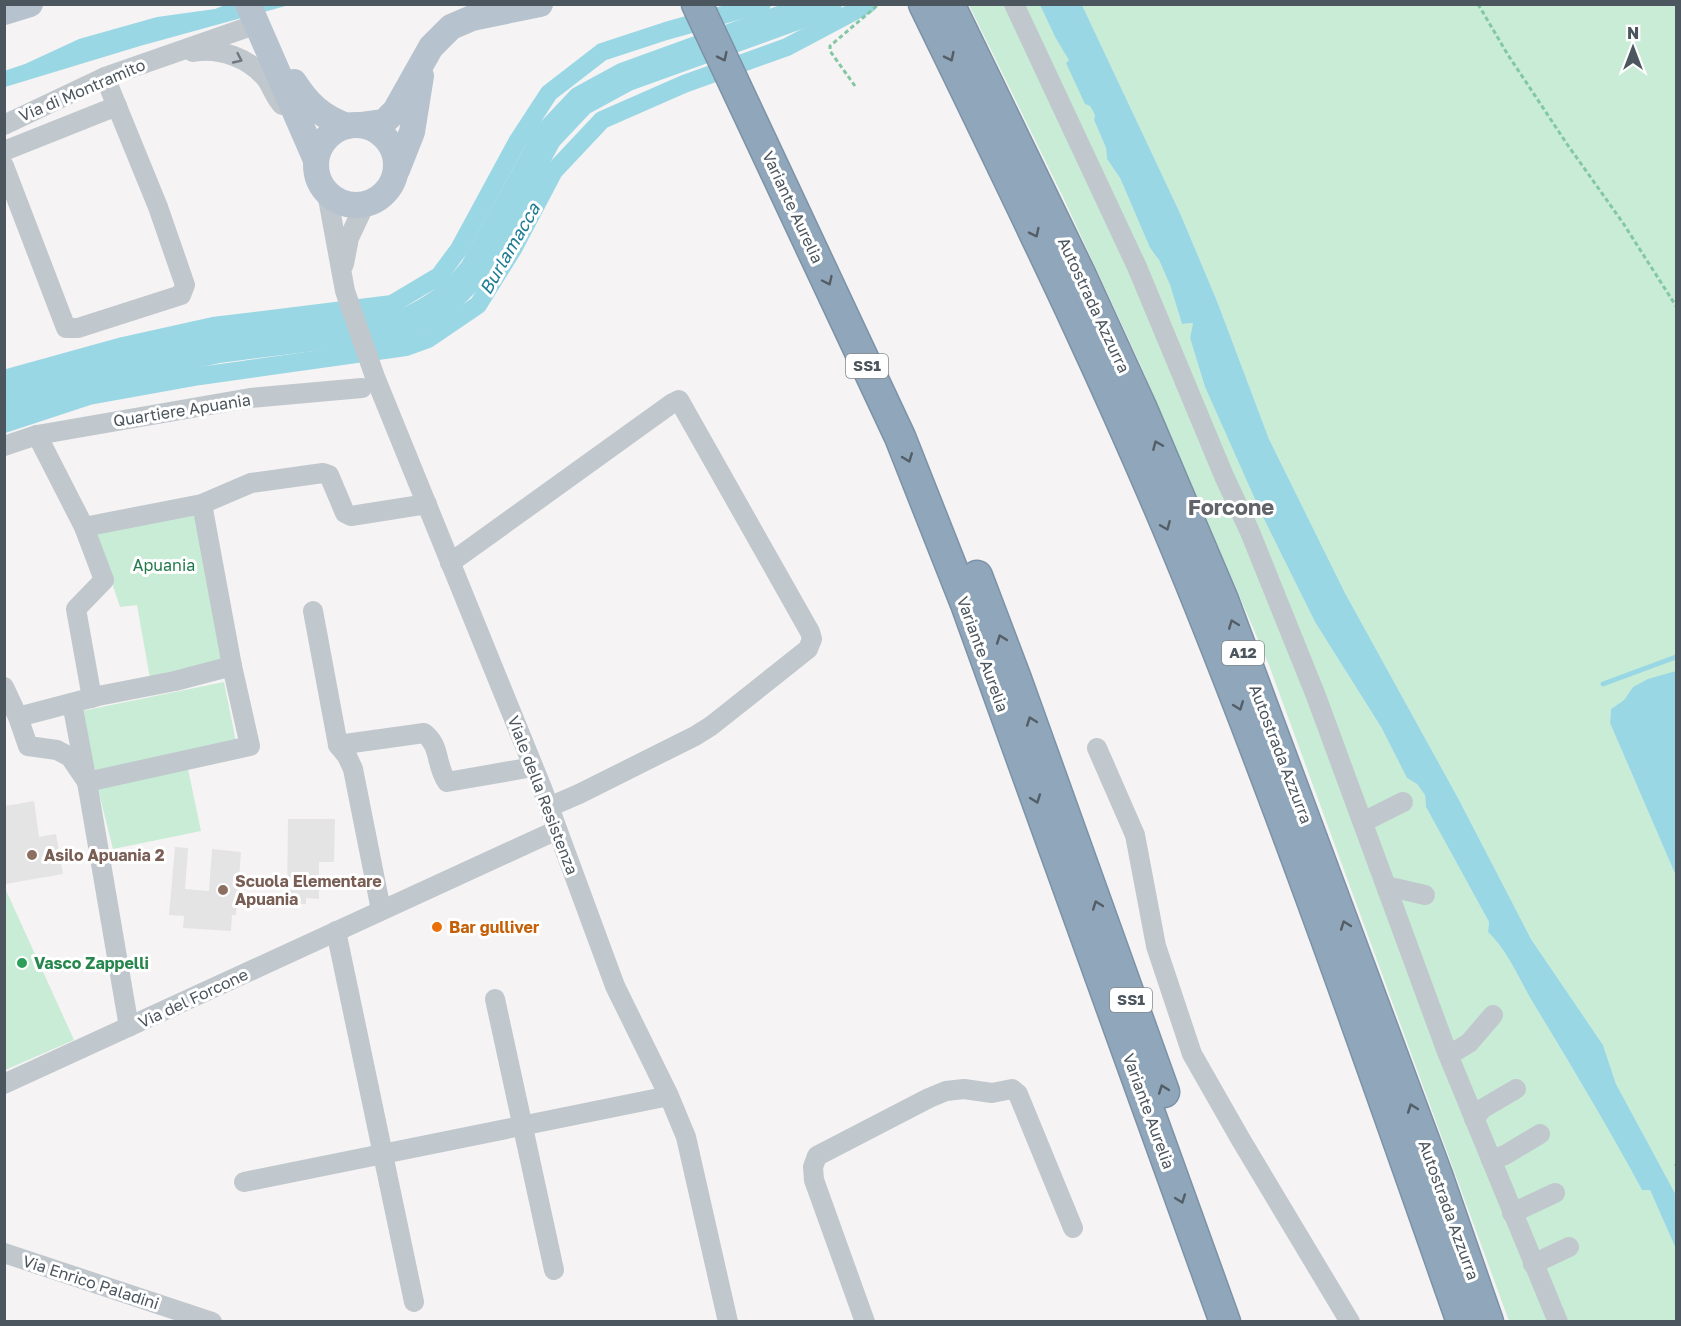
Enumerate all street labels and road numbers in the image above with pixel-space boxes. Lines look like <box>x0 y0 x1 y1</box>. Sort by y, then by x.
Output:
street label: Via di Montramito <box>16 54 148 126</box>
street label: Variante Aurelia <box>758 148 828 266</box>
street label: Autostrada Azzurra <box>1054 234 1134 376</box>
road number: SS1 <box>846 354 888 378</box>
street label: Quartiere Apuania <box>112 389 252 431</box>
street label: Variante Aurelia <box>953 593 1013 715</box>
road number: A12 <box>1222 641 1264 665</box>
street label: Autostrada Azzurra <box>1245 682 1317 826</box>
street label: Viale della Resistenza <box>503 713 583 877</box>
street label: Via del Forcone <box>135 964 251 1032</box>
road number: SS1 <box>1110 988 1152 1012</box>
street label: Variante Aurelia <box>1119 1050 1179 1172</box>
street label: Autostrada Azzurra <box>1414 1137 1484 1283</box>
street label: Via Enrico Paladini <box>20 1251 162 1313</box>

